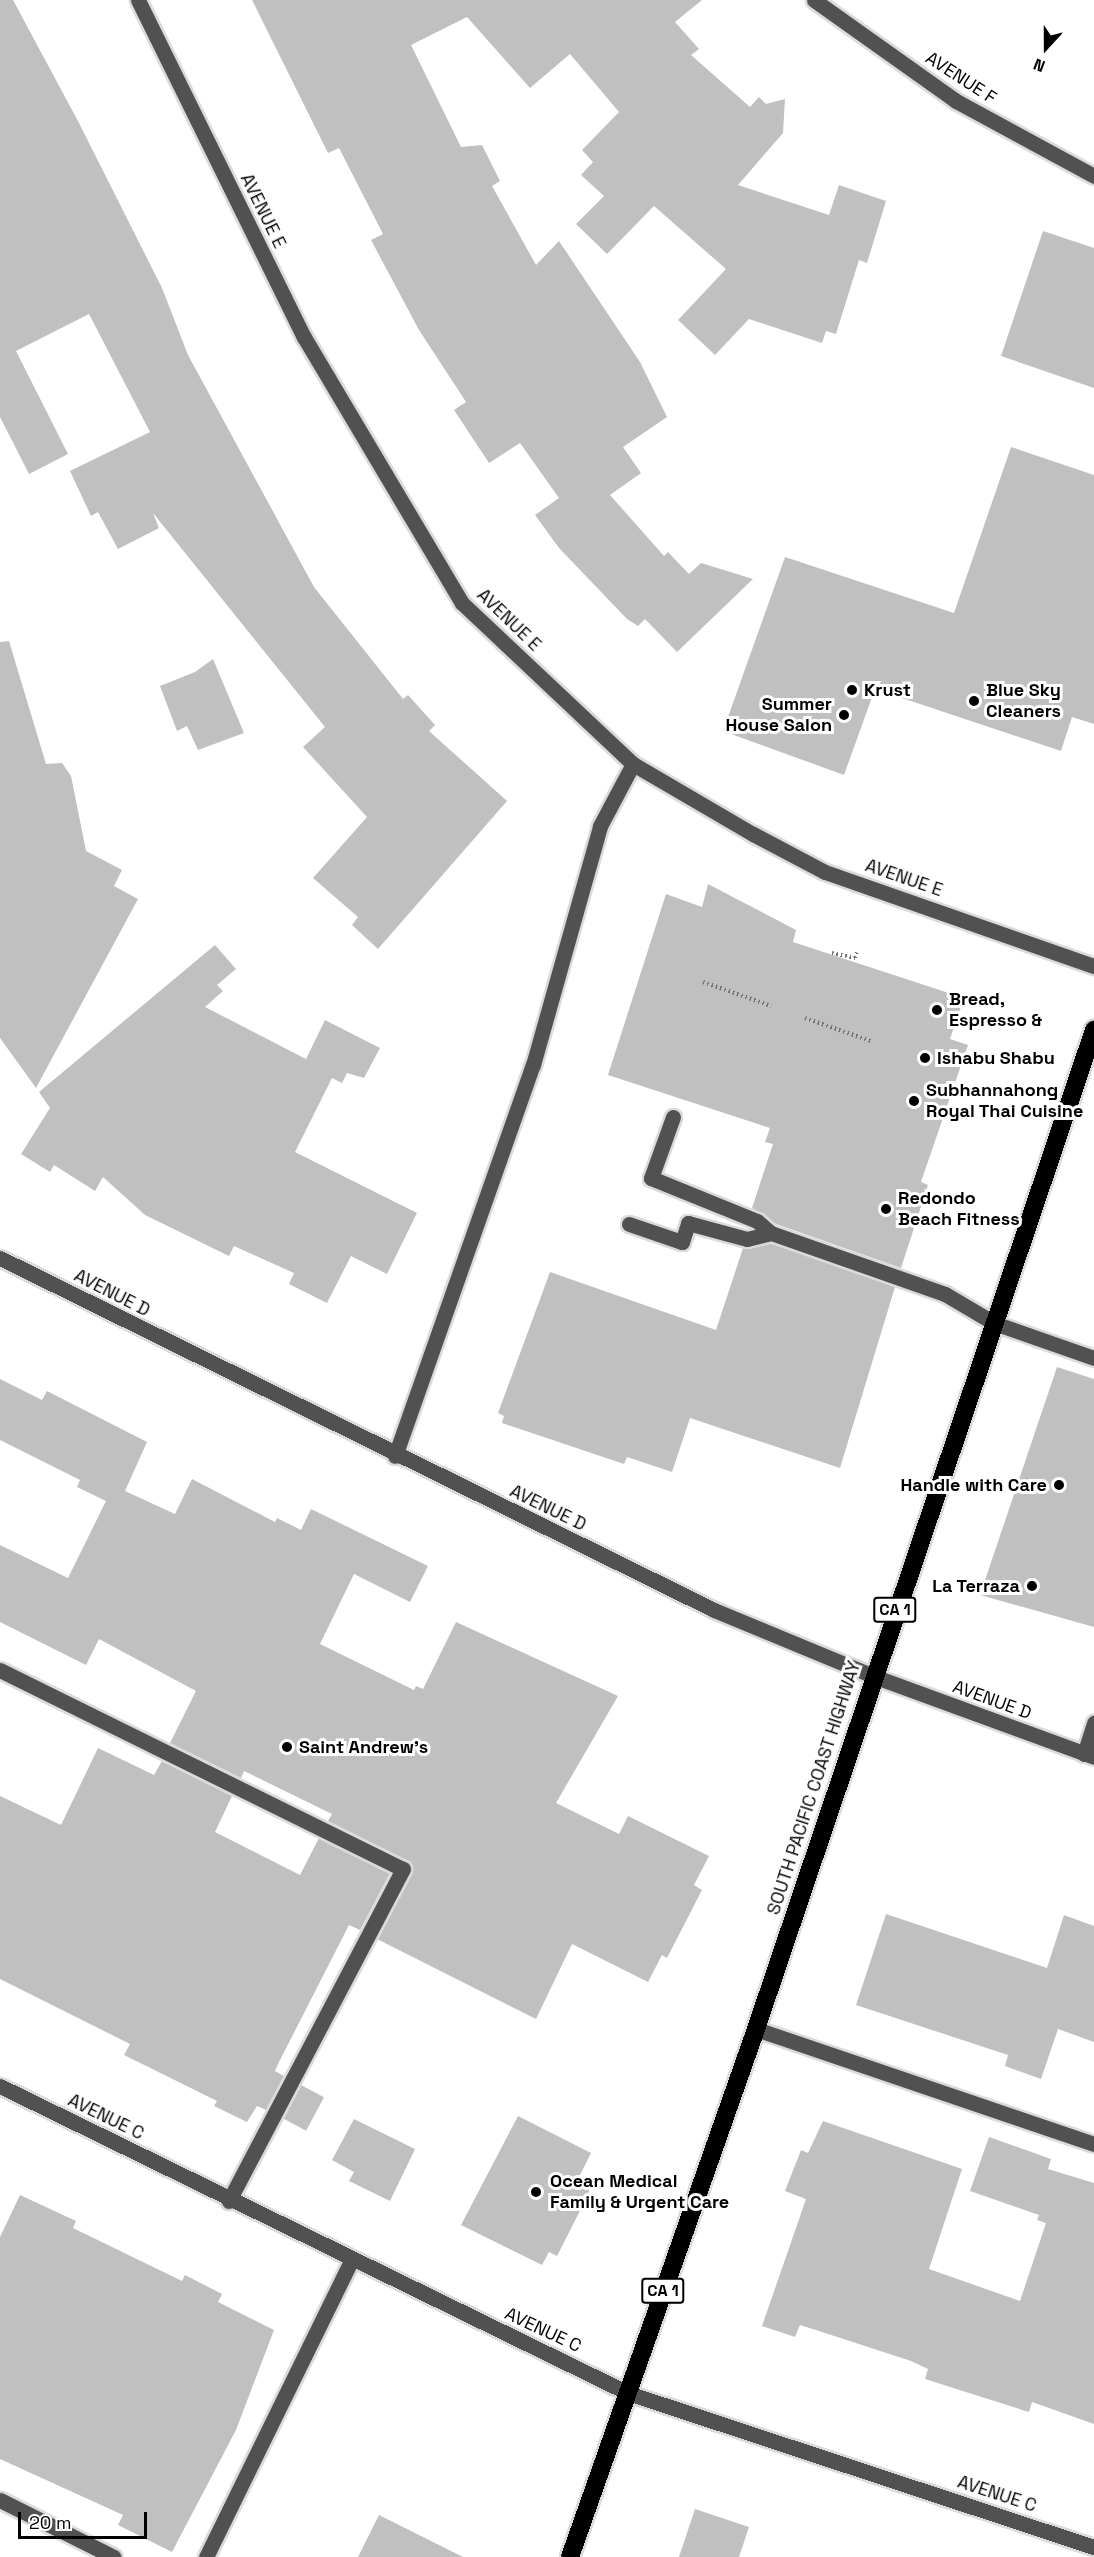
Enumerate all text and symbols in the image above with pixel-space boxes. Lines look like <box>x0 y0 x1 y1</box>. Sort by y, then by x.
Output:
north arrow <box>1016 18 1076 78</box>
street label: AVENUE F <box>922 47 1000 109</box>
text: N <box>1031 54 1048 77</box>
street label: AVENUE E <box>236 170 290 252</box>
street label: AVENUE E <box>473 584 545 656</box>
place label: Krust <box>864 679 911 701</box>
place label: Blue Sky Cleaners <box>986 680 1061 722</box>
marker: Krust <box>845 683 859 697</box>
place label: Summer House Salon <box>725 694 832 736</box>
marker: Blue Sky Cleaners <box>967 694 981 708</box>
marker: Summer House Salon <box>837 708 851 722</box>
street label: AVENUE E <box>862 855 946 901</box>
place label: Bread, Espresso & <box>949 989 1042 1032</box>
marker: Bread, Espresso & <box>930 1003 944 1017</box>
place label: Ishabu Shabu <box>937 1047 1055 1069</box>
marker: Ishabu Shabu <box>918 1051 932 1065</box>
place label: Subhannahong Royal Thai Cuisine <box>926 1080 1084 1122</box>
marker: Subhannahong Royal Thai Cuisine <box>907 1094 921 1108</box>
place label: Redondo Beach Fitness <box>898 1188 1020 1230</box>
marker: Redondo Beach Fitness <box>879 1202 893 1216</box>
street label: AVENUE D <box>70 1265 154 1321</box>
place label: Handle with Care <box>901 1474 1047 1496</box>
marker: Handle with Care <box>1052 1478 1066 1492</box>
street label: AVENUE D <box>506 1480 590 1536</box>
place label: La Terraza <box>932 1575 1020 1597</box>
marker: La Terraza <box>1025 1579 1039 1593</box>
road number: CA 1 <box>872 1597 918 1623</box>
street label: SOUTH PACIFIC COAST HIGHWAY <box>763 1658 865 1918</box>
street label: AVENUE D <box>950 1676 1034 1724</box>
place label: Saint Andrew's <box>299 1736 429 1758</box>
marker: Saint Andrew's <box>280 1740 294 1754</box>
street label: AVENUE C <box>64 2089 148 2145</box>
place label: Ocean Medical Family & Urgent Care <box>550 2171 729 2214</box>
marker: Ocean Medical Family & Urgent Care <box>527 2183 545 2201</box>
road number: CA 1 <box>640 2278 686 2304</box>
street label: AVENUE C <box>501 2303 585 2357</box>
street label: AVENUE C <box>955 2471 1039 2517</box>
scale bar <box>21 2500 150 2538</box>
text: 20 m <box>29 2511 72 2534</box>

